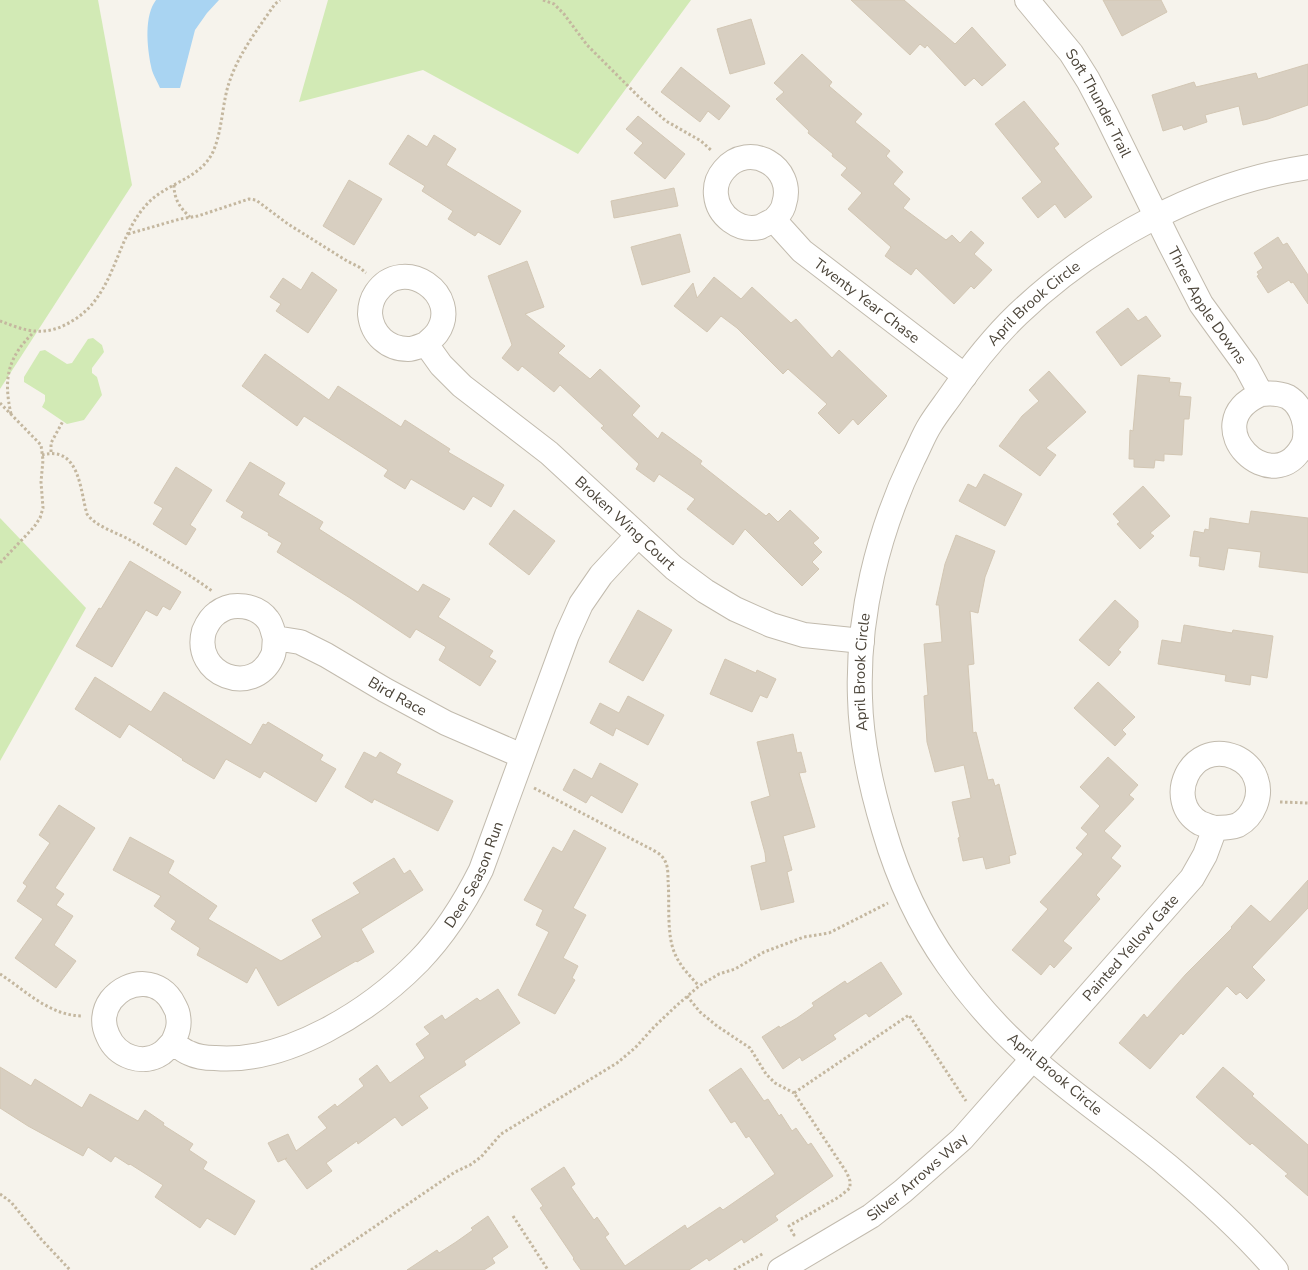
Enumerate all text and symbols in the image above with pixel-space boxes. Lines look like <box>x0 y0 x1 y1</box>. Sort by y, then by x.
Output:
street label: Soft Thunder Trail <box>1061 45 1136 161</box>
street label: Three Apple Downs <box>1163 243 1251 368</box>
street label: Twenty Year Chase <box>810 254 924 348</box>
street label: April Brook Circle <box>983 256 1084 350</box>
street label: Broken Wing Court <box>571 472 680 575</box>
street label: April Brook Circle <box>850 612 875 732</box>
street label: Bird Race <box>364 672 430 721</box>
street label: Deer Season Run <box>440 819 508 932</box>
street label: Painted Yellow Gate <box>1078 890 1183 1005</box>
street label: April Brook Circle <box>1003 1028 1107 1120</box>
street label: Silver Arrows Way <box>862 1129 972 1226</box>

